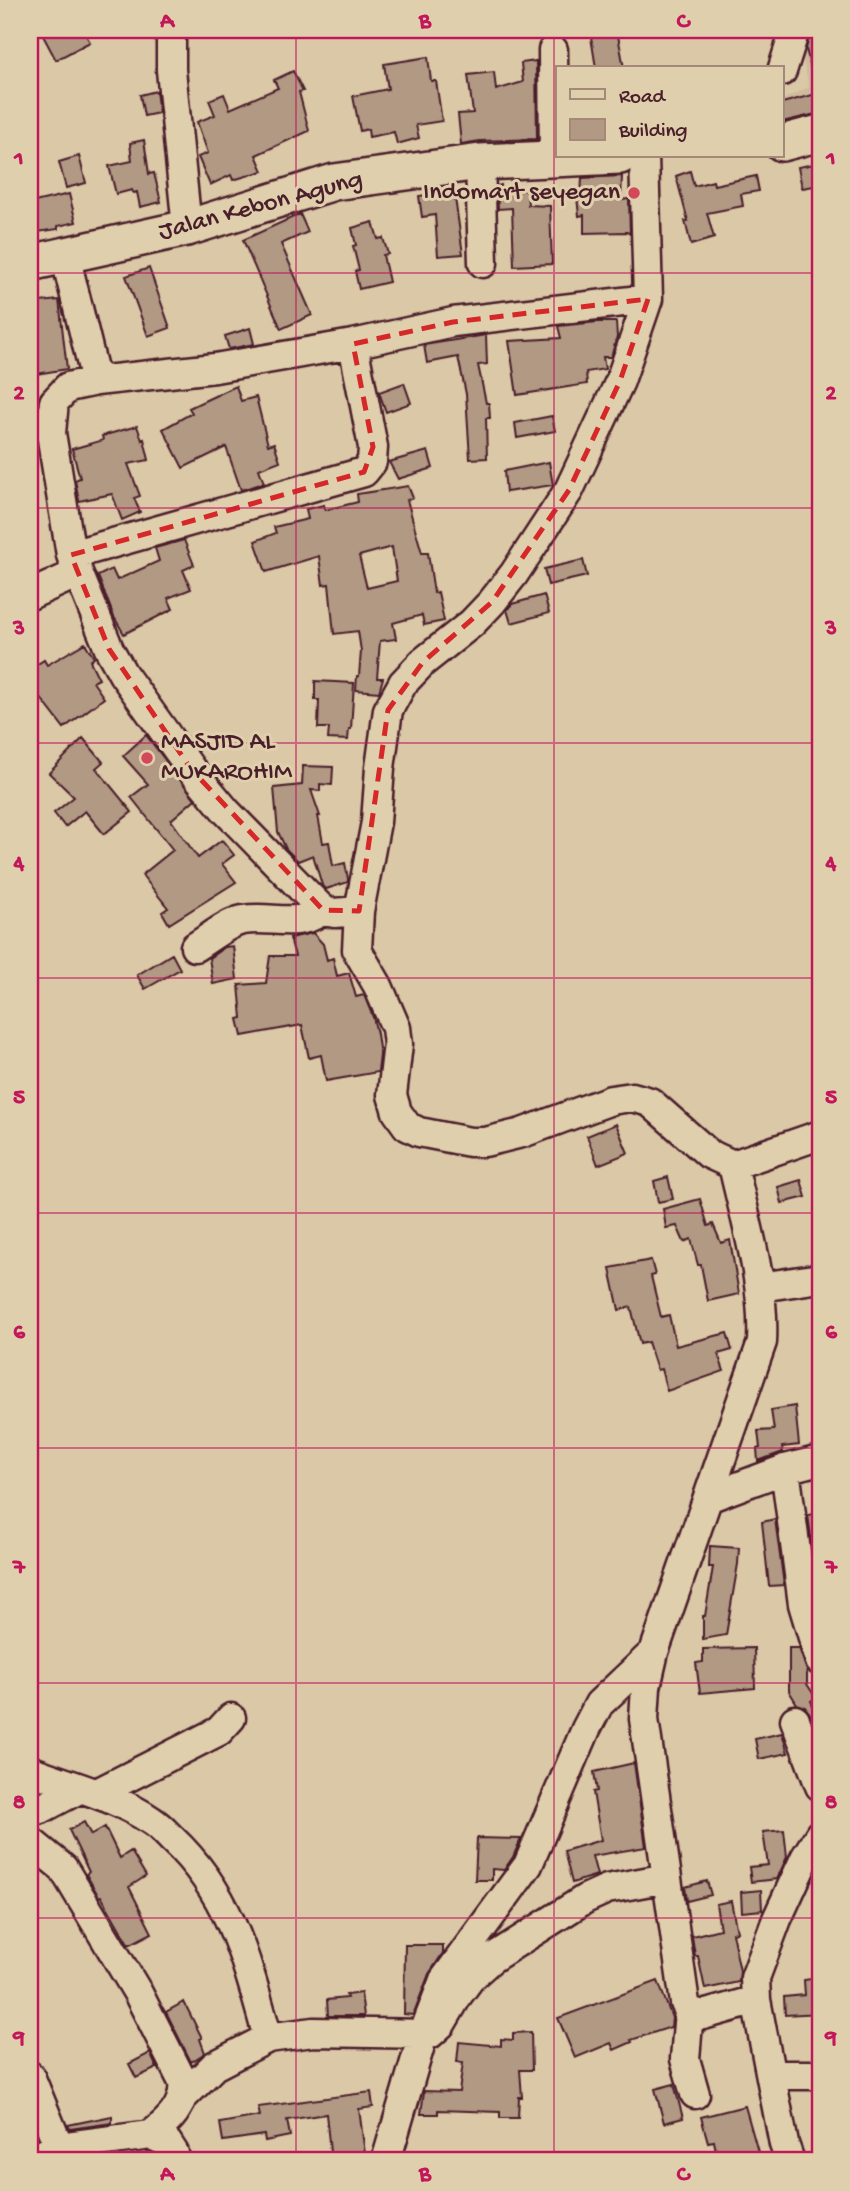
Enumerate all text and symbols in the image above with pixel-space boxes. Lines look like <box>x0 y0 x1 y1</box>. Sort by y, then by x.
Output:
text: A <box>159 9 175 36</box>
text: B <box>418 9 432 36</box>
text: C <box>677 9 692 36</box>
legend <box>556 66 784 158</box>
text: Road <box>619 86 667 111</box>
text: Building <box>618 120 688 145</box>
text: 1 <box>13 146 24 173</box>
text: 1 <box>825 146 836 173</box>
street label: Jalan Kebon Agung <box>156 165 366 249</box>
place label: Indomart seyegan <box>423 178 621 209</box>
marker: Indomart seyegan <box>626 185 642 201</box>
text: 2 <box>13 381 25 408</box>
text: 2 <box>825 381 837 408</box>
text: 3 <box>12 616 25 643</box>
text: 3 <box>824 616 837 643</box>
place label: MASJID AL MUKAROHIM <box>161 728 293 789</box>
marker: MASJID AL MUKAROHIM <box>139 750 155 766</box>
text: 4 <box>13 851 25 878</box>
text: 4 <box>825 851 837 878</box>
text: 5 <box>13 1085 25 1112</box>
text: 5 <box>825 1085 837 1112</box>
text: 6 <box>13 1320 26 1347</box>
text: 6 <box>825 1320 838 1347</box>
text: 7 <box>12 1555 26 1582</box>
text: 7 <box>824 1555 838 1582</box>
text: 8 <box>13 1790 26 1817</box>
text: 8 <box>825 1790 838 1817</box>
text: 9 <box>12 2025 25 2052</box>
text: 9 <box>824 2025 837 2052</box>
text: A <box>159 2162 175 2189</box>
text: B <box>418 2162 432 2189</box>
text: C <box>677 2162 692 2189</box>

